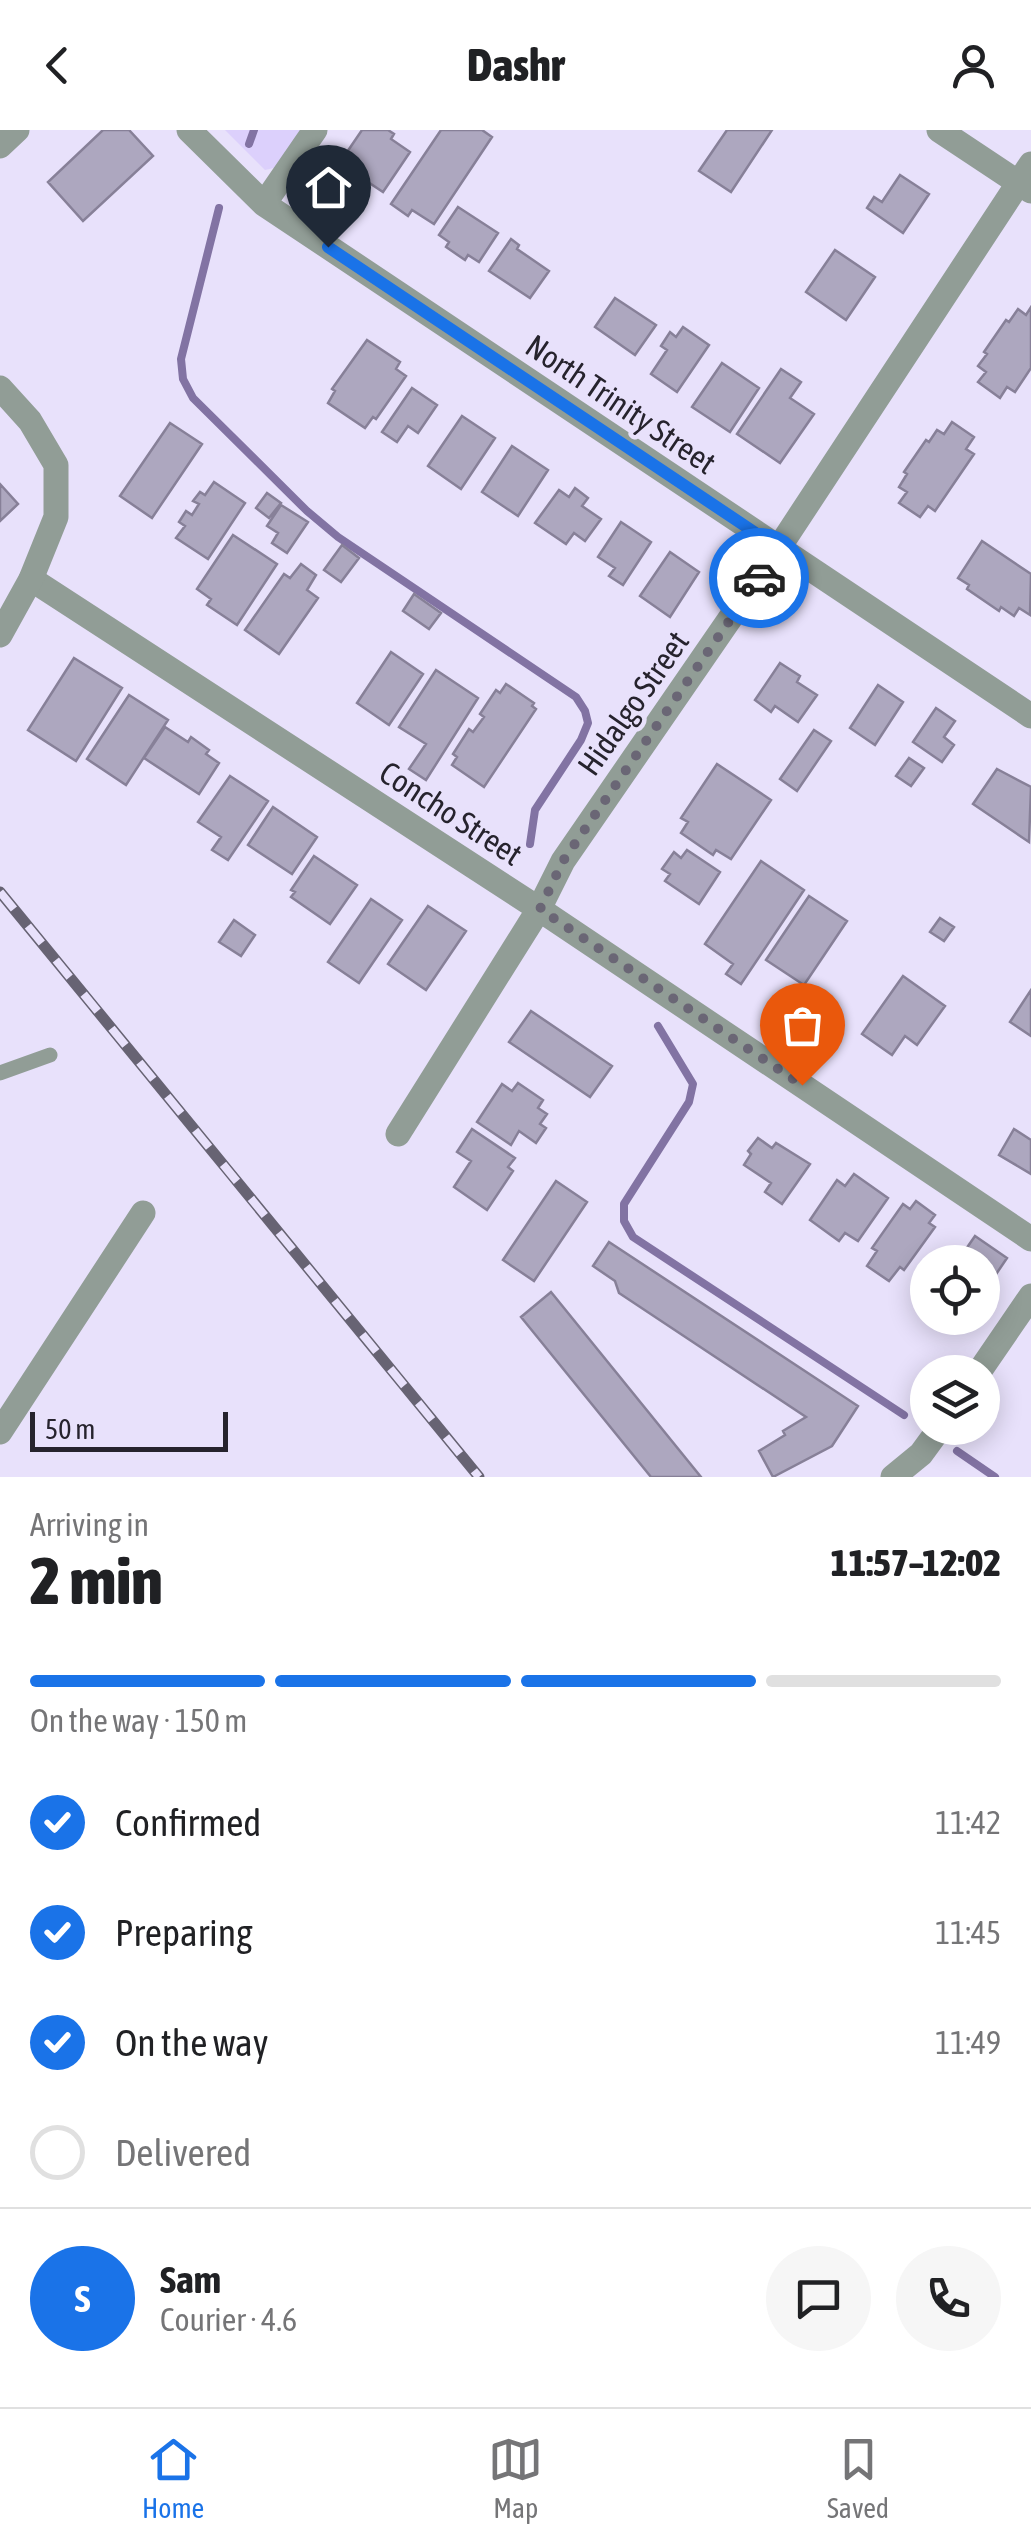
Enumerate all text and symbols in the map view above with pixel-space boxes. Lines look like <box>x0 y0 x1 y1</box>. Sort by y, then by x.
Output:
icon: back <box>30 38 85 93</box>
icon: person <box>946 38 1001 93</box>
text: Dashr <box>467 39 564 91</box>
pin <box>286 145 371 248</box>
icon: home <box>301 160 356 215</box>
street label: North Trinity Street <box>519 327 723 481</box>
courier <box>709 528 809 628</box>
icon: car <box>732 551 787 606</box>
street label: Hidalgo Street <box>570 624 696 782</box>
street label: Concho Street <box>373 753 529 873</box>
pin <box>760 983 845 1086</box>
icon: bag <box>775 998 830 1053</box>
map controls <box>910 1245 1000 1445</box>
button: locate <box>910 1245 1000 1335</box>
button: layers <box>910 1355 1000 1445</box>
scale bar <box>30 1407 228 1452</box>
text: 50 m <box>45 1413 95 1445</box>
text: Arriving in <box>30 1506 149 1543</box>
text: 11:57–12:02 <box>831 1541 1001 1584</box>
text: 2 min <box>30 1543 163 1618</box>
text: On the way · 150 m <box>30 1702 247 1739</box>
icon: check <box>30 1795 85 1850</box>
text: Confirmed <box>115 1801 261 1844</box>
text: 11:42 <box>935 1804 1001 1841</box>
icon: check <box>30 1905 85 1960</box>
text: Preparing <box>115 1911 253 1954</box>
text: 11:45 <box>935 1914 1001 1951</box>
icon: check <box>30 2015 85 2070</box>
text: On the way <box>115 2021 268 2064</box>
text: 11:49 <box>935 2024 1001 2061</box>
text: Delivered <box>115 2131 251 2174</box>
button: chat <box>766 2246 871 2351</box>
button: phone <box>896 2246 1001 2351</box>
text: Sam <box>160 2258 221 2301</box>
text: S <box>75 2277 90 2320</box>
text: Courier · 4.6 <box>160 2301 297 2338</box>
tab: Home <box>142 2432 204 2524</box>
tab: Map <box>488 2432 543 2524</box>
tab: Saved <box>827 2432 889 2524</box>

